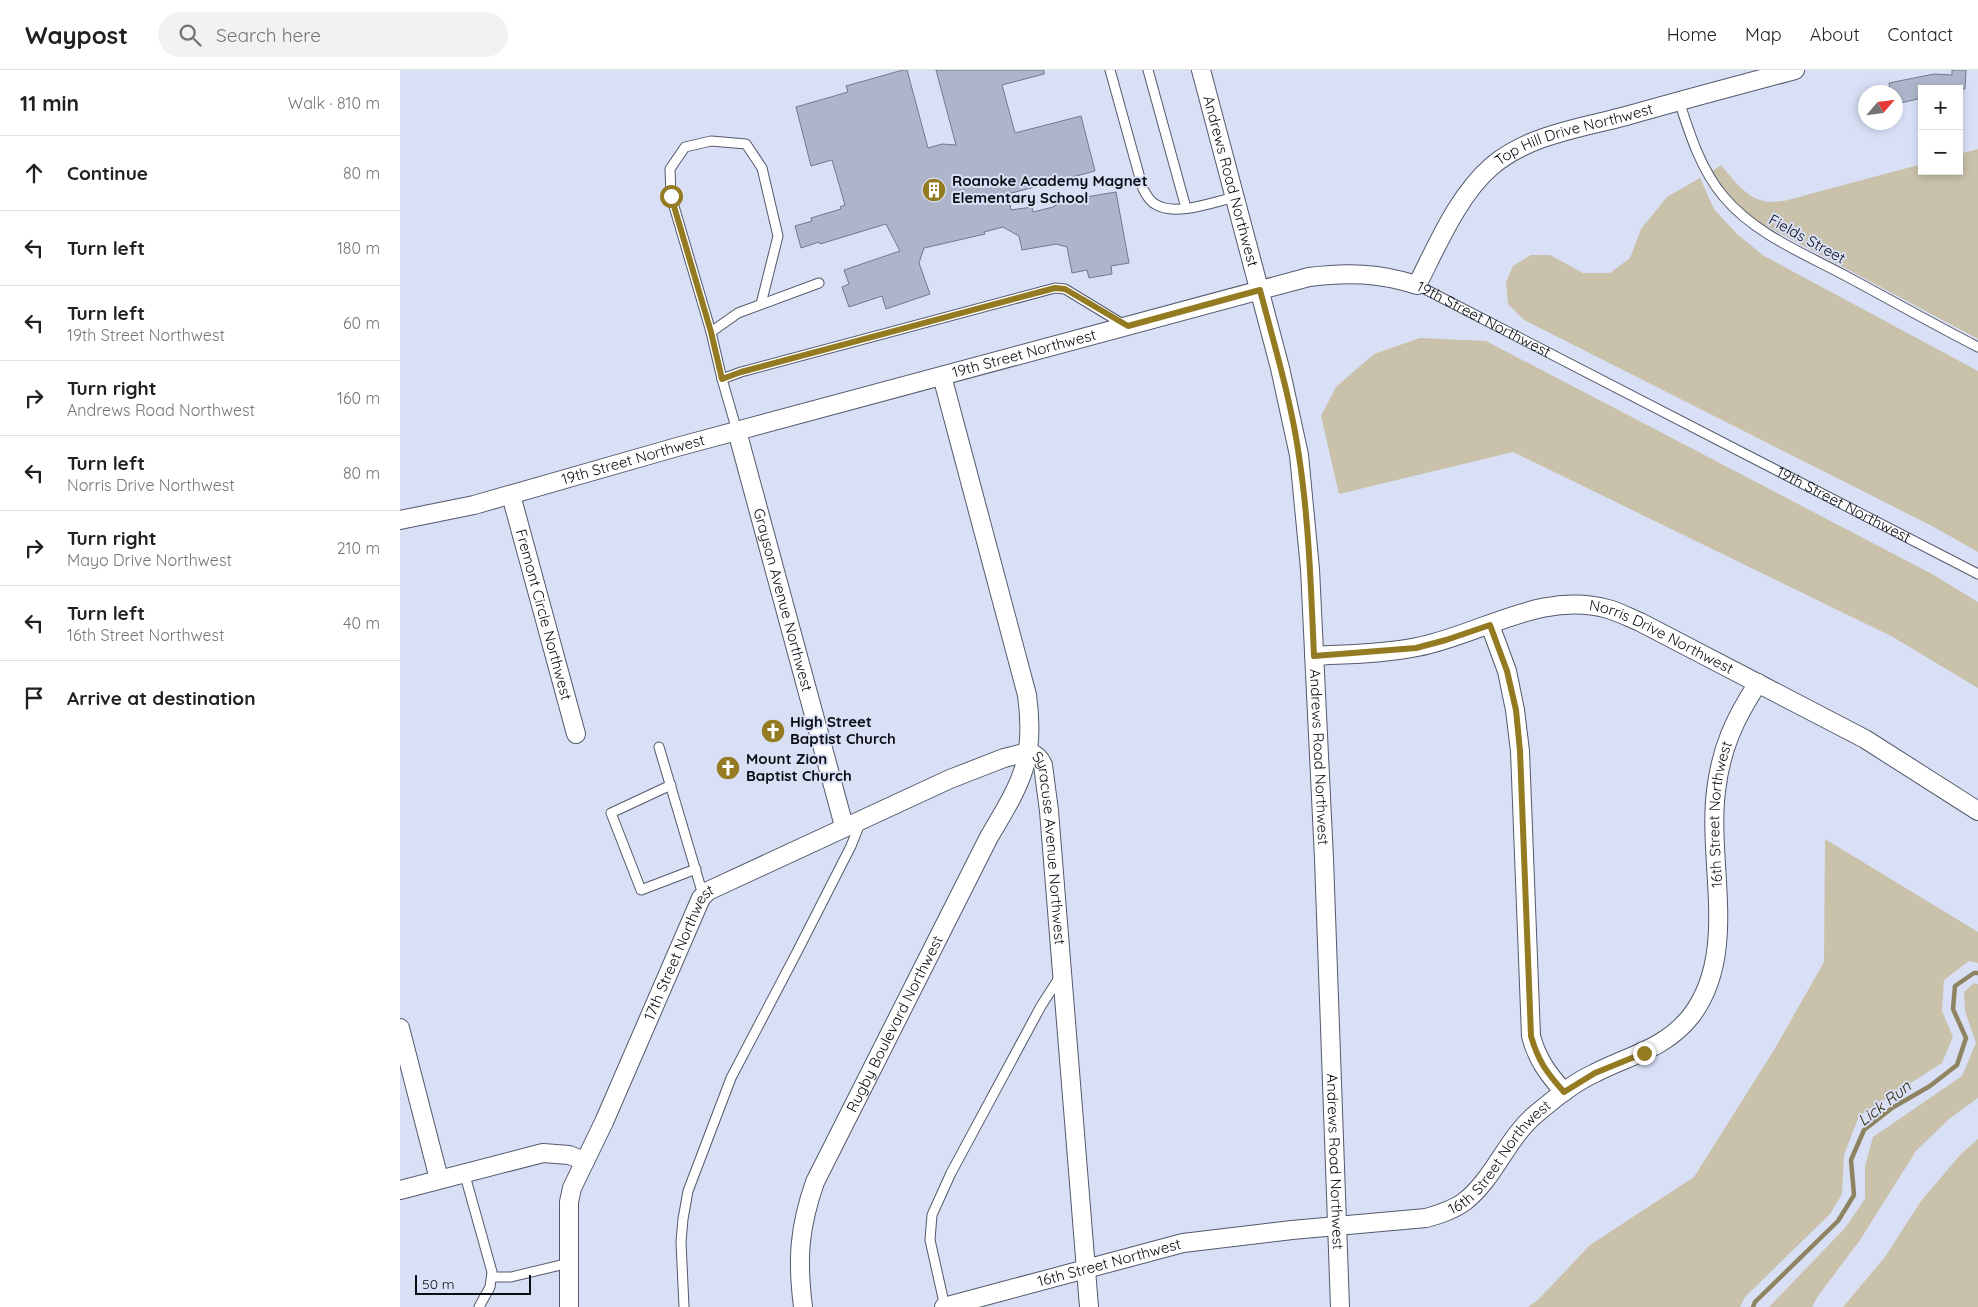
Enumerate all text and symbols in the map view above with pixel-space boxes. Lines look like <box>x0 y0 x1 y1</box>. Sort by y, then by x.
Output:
search box <box>158 12 508 57</box>
text: Waypost <box>25 20 128 50</box>
icon: search <box>176 21 204 49</box>
text: Search here <box>216 23 321 47</box>
text: Home <box>1667 23 1717 46</box>
text: Map <box>1745 23 1782 46</box>
text: About <box>1810 23 1860 46</box>
text: Contact <box>1888 23 1953 46</box>
north arrow <box>1858 85 1903 130</box>
map controls <box>1918 85 1963 175</box>
button: + <box>1918 85 1963 130</box>
text: 11 min <box>20 90 79 116</box>
text: Walk · 810 m <box>288 93 380 113</box>
street label: Andrews Road Northwest <box>1199 93 1263 269</box>
street label: Top Hill Drive Northwest <box>1491 99 1655 169</box>
button: − <box>1918 130 1963 175</box>
icon: ahead <box>20 159 48 187</box>
text: Continue <box>67 161 148 185</box>
text: 80 m <box>343 163 380 183</box>
place label: Roanoke Academy Magnet Elementary School <box>952 171 1148 207</box>
building icon: Roanoke Academy Magnet Elementary School <box>921 177 947 203</box>
route start <box>660 185 683 208</box>
street label: Fields Street <box>1766 210 1849 267</box>
icon: left <box>20 234 48 262</box>
text: Turn left <box>67 236 145 260</box>
text: 180 m <box>337 238 380 258</box>
street label: 19th Street Northwest <box>1414 277 1554 361</box>
text: Turn left <box>67 301 145 325</box>
icon: left <box>20 309 48 337</box>
text: 60 m <box>343 313 380 333</box>
text: 19th Street Northwest <box>67 325 225 345</box>
street label: 19th Street Northwest <box>950 325 1098 382</box>
text: Turn right <box>67 376 156 400</box>
icon: right <box>20 384 48 412</box>
text: 160 m <box>337 388 380 408</box>
text: Andrews Road Northwest <box>67 400 255 420</box>
street label: 19th Street Northwest <box>559 430 707 489</box>
text: Turn left <box>67 451 145 475</box>
icon: left <box>20 459 48 487</box>
street label: 19th Street Northwest <box>1774 462 1914 547</box>
text: 80 m <box>343 463 380 483</box>
text: Norris Drive Northwest <box>67 475 235 495</box>
street label: Grayson Avenue Northwest <box>749 506 817 694</box>
text: Turn right <box>67 526 156 550</box>
street label: Fremont Circle Northwest <box>512 527 576 702</box>
icon: right <box>20 534 48 562</box>
text: 210 m <box>337 538 380 558</box>
text: Mayo Drive Northwest <box>67 550 232 570</box>
street label: Norris Drive Northwest <box>1588 595 1737 678</box>
text: Turn left <box>67 601 145 625</box>
icon: left <box>20 609 48 637</box>
text: 40 m <box>343 613 380 633</box>
text: 16th Street Northwest <box>67 625 225 645</box>
street label: Andrews Road Northwest <box>1306 668 1333 845</box>
icon: arrive <box>20 684 48 712</box>
text: Arrive at destination <box>67 686 256 710</box>
place label: High Street Baptist Church <box>790 712 896 748</box>
church icon: High Street Baptist Church <box>760 718 786 744</box>
street label: 16th Street Northwest <box>1704 738 1736 888</box>
street label: Syracuse Avenue Northwest <box>1028 747 1070 945</box>
place label: Mount Zion Baptist Church <box>746 749 852 785</box>
church icon: Mount Zion Baptist Church <box>715 755 741 781</box>
street label: 17th Street Northwest <box>639 880 716 1023</box>
street label: Rugby Boulevard Northwest <box>842 932 947 1115</box>
route end <box>1633 1042 1656 1065</box>
street label: Andrews Road Northwest <box>1323 1073 1348 1250</box>
water label: Lick Run <box>1853 1076 1915 1130</box>
street label: 16th Street Northwest <box>1445 1096 1554 1218</box>
street label: 16th Street Northwest <box>1035 1234 1183 1291</box>
scale bar <box>415 1272 531 1295</box>
text: 50 m <box>422 1275 455 1293</box>

